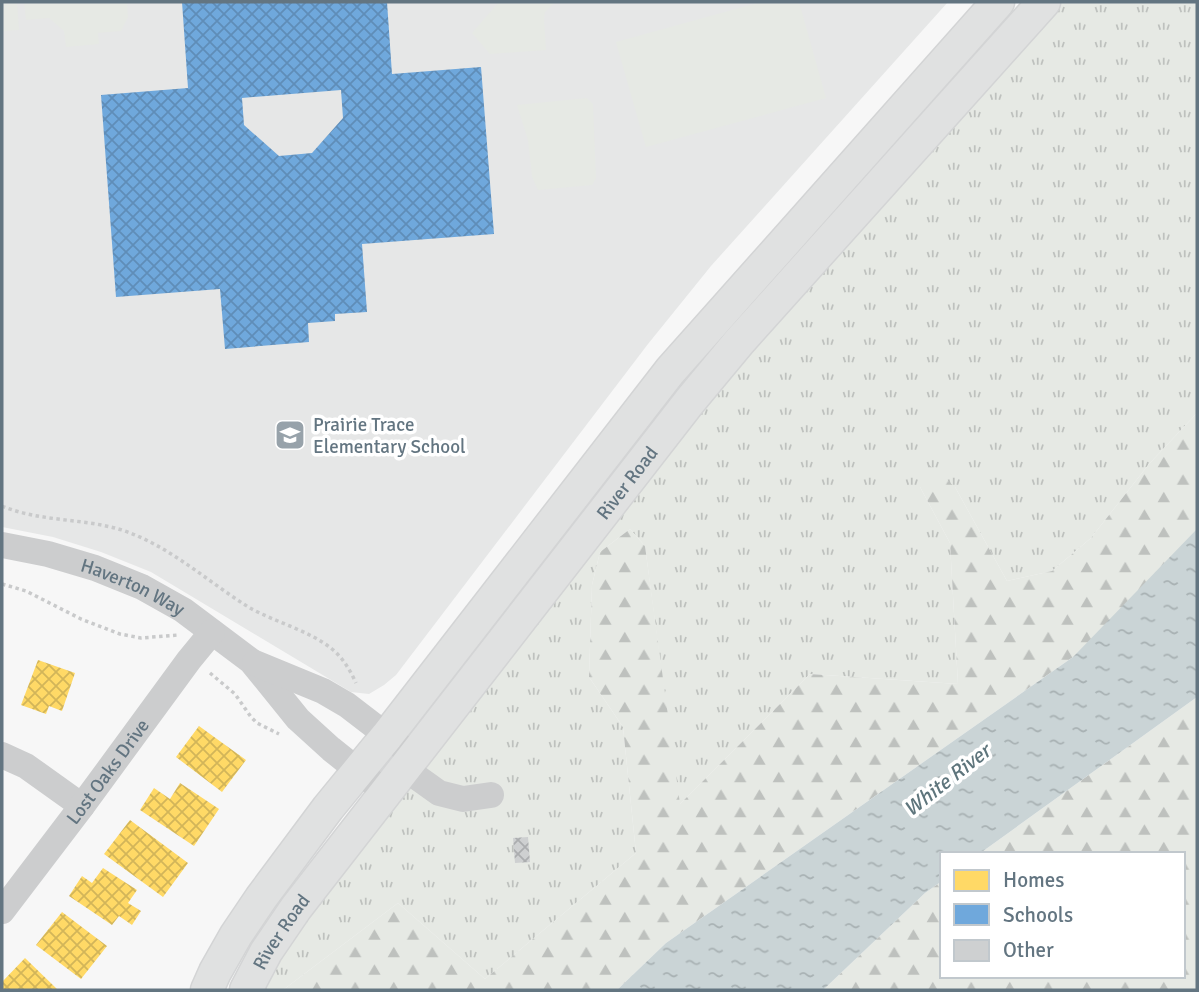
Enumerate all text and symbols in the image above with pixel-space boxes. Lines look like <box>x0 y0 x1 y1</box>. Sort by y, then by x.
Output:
place label: Prairie Trace Elementary School <box>313 413 466 459</box>
school or university icon: Prairie Trace Elementary School <box>273 418 307 452</box>
street label: River Road <box>591 442 663 525</box>
street label: Haverton Way <box>78 553 189 622</box>
street label: Lost Oaks Drive <box>61 714 155 829</box>
water label: White River <box>899 736 998 822</box>
legend <box>940 852 1185 978</box>
text: Homes <box>1003 867 1065 893</box>
street label: River Road <box>248 889 315 974</box>
text: Schools <box>1003 902 1073 928</box>
text: Other <box>1003 937 1054 963</box>

